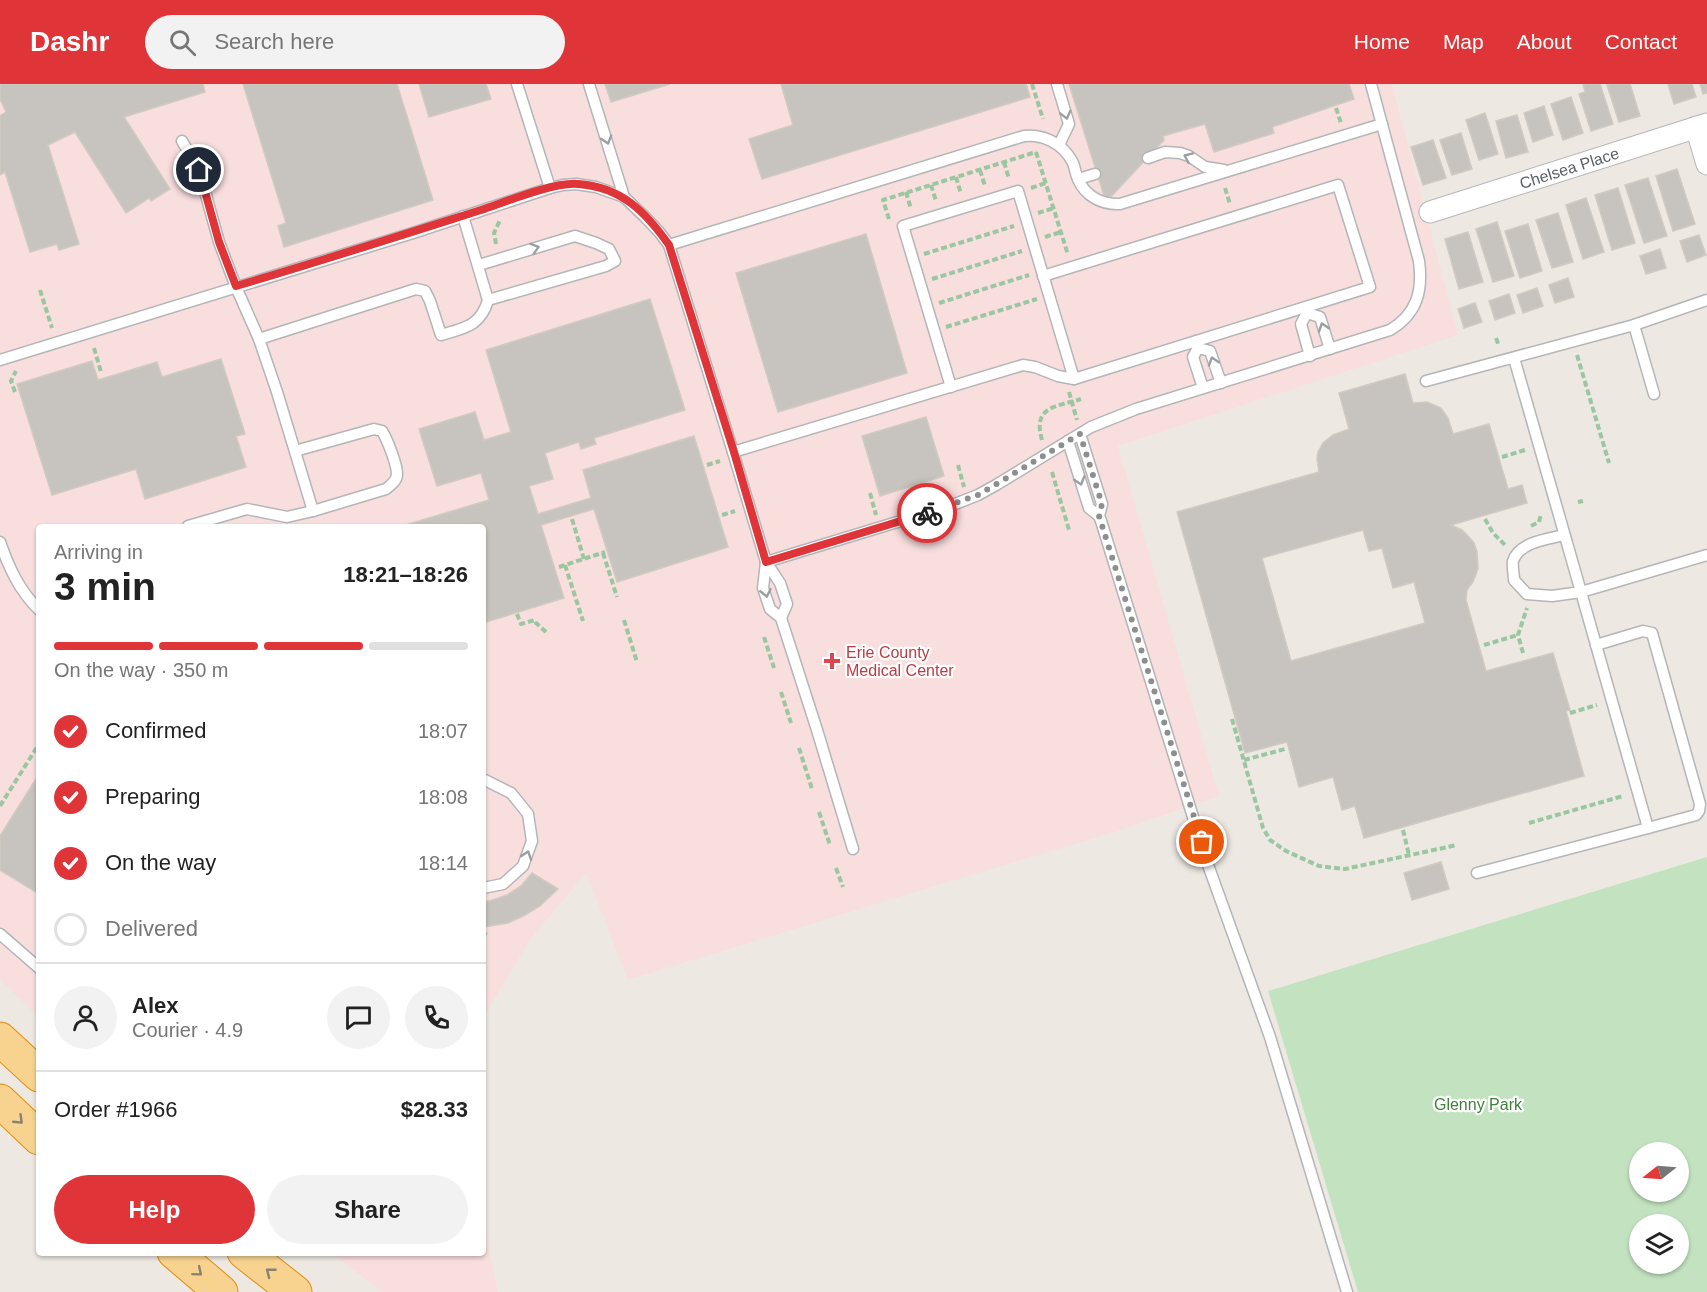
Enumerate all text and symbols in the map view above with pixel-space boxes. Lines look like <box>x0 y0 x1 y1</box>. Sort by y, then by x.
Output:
search box <box>145 15 565 69</box>
text: Dashr <box>30 26 109 57</box>
icon: search <box>166 26 199 59</box>
text: Search here <box>214 29 334 54</box>
text: Home <box>1354 30 1410 53</box>
text: Map <box>1443 30 1484 53</box>
text: About <box>1517 30 1572 53</box>
text: Contact <box>1605 30 1677 53</box>
one-way arrow <box>1058 110 1071 120</box>
one-way arrow <box>600 134 612 145</box>
pin <box>173 144 224 195</box>
street label: Chelsea Place <box>1518 145 1621 192</box>
icon: home <box>182 153 215 186</box>
one-way arrow <box>1183 153 1194 165</box>
one-way arrow <box>529 243 540 255</box>
one-way arrow <box>1318 322 1330 333</box>
one-way arrow <box>1208 356 1221 366</box>
one-way arrow <box>1073 475 1086 486</box>
courier <box>897 483 957 543</box>
icon: bike <box>911 497 944 530</box>
text: Arriving in <box>54 541 143 563</box>
text: 18:21–18:26 <box>343 562 468 587</box>
text: 3 min <box>54 565 156 608</box>
one-way arrow <box>759 588 772 598</box>
place label: Erie County Medical Center <box>846 644 954 679</box>
marker: Erie County Medical Center <box>823 652 841 670</box>
text: On the way · 350 m <box>54 659 229 681</box>
icon: check <box>54 715 87 748</box>
text: Confirmed <box>105 718 206 743</box>
text: 18:07 <box>418 720 468 742</box>
icon: check <box>54 781 87 814</box>
text: Preparing <box>105 784 200 809</box>
text: 18:08 <box>418 786 468 808</box>
pin <box>1176 816 1227 867</box>
icon: bag <box>1185 825 1218 858</box>
icon: check <box>54 847 87 880</box>
text: On the way <box>105 850 216 875</box>
one-way arrow <box>520 851 532 861</box>
text: 18:14 <box>418 852 468 874</box>
text: Delivered <box>105 916 198 941</box>
button: person <box>54 986 117 1049</box>
button: chat <box>327 986 390 1049</box>
button: phone <box>405 986 468 1049</box>
text: Alex <box>132 993 178 1018</box>
text: Courier · 4.9 <box>132 1019 243 1041</box>
park label: Glenny Park <box>1434 1096 1523 1113</box>
text: Order #1966 <box>54 1097 178 1122</box>
text: $28.33 <box>401 1097 468 1122</box>
one-way arrow <box>13 1113 23 1124</box>
north arrow <box>1629 1142 1689 1202</box>
map controls <box>1629 1142 1689 1274</box>
button: Help <box>54 1175 255 1244</box>
button: Share <box>267 1175 468 1244</box>
button: layers <box>1629 1214 1689 1274</box>
one-way arrow <box>191 1265 202 1276</box>
one-way arrow <box>265 1269 276 1280</box>

